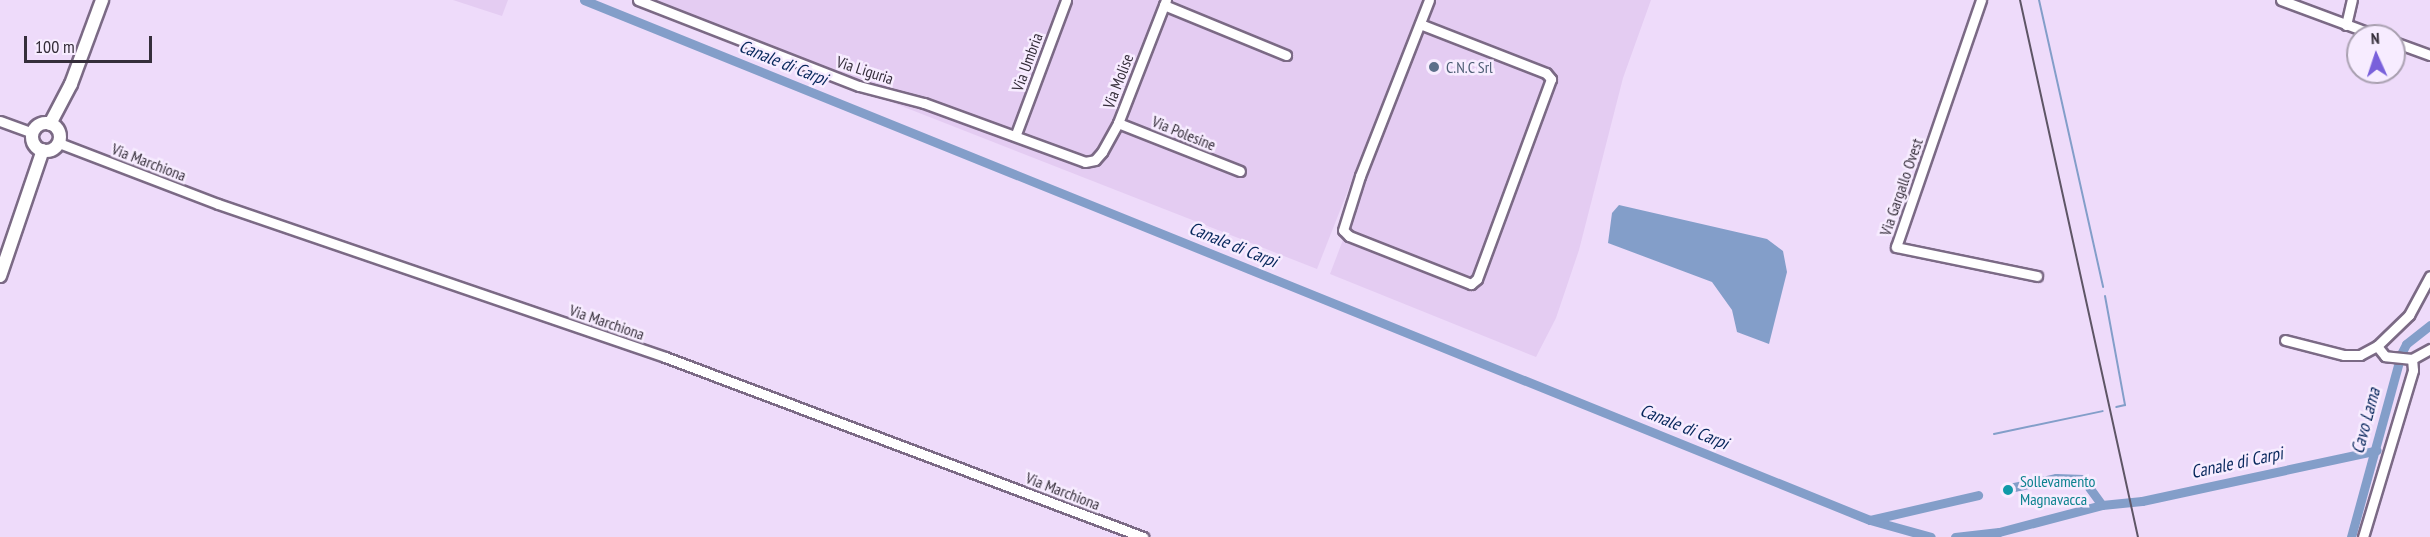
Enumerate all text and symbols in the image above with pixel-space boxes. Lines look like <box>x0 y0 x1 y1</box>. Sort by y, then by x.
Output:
scale bar <box>27 24 154 62</box>
north arrow <box>2346 24 2406 84</box>
text: N <box>2370 28 2380 48</box>
street label: Via Umbria <box>1008 30 1046 94</box>
text: 100 m <box>35 35 75 58</box>
water label: Canale di Carpi <box>736 36 830 90</box>
street label: Via Molise <box>1099 51 1137 111</box>
street label: Via Liguria <box>834 52 896 88</box>
place label: C.N.C Srl <box>1446 57 1493 77</box>
marker: C.N.C Srl <box>1427 60 1441 74</box>
street label: Via Polesine <box>1149 112 1219 154</box>
street label: Via Gargallo Ovest <box>1875 136 1927 238</box>
street label: Via Marchiona <box>109 139 189 185</box>
water label: Canale di Carpi <box>1186 218 1280 272</box>
street label: Via Marchiona <box>567 300 647 344</box>
water label: Cavo Lama <box>2347 386 2385 456</box>
water label: Canale di Carpi <box>1637 400 1731 454</box>
water label: Canale di Carpi <box>2189 443 2285 483</box>
street label: Via Marchiona <box>1023 468 1103 514</box>
place label: Sollevamento Magnavacca <box>2020 471 2095 509</box>
marker: Sollevamento Magnavacca <box>2001 483 2015 497</box>

